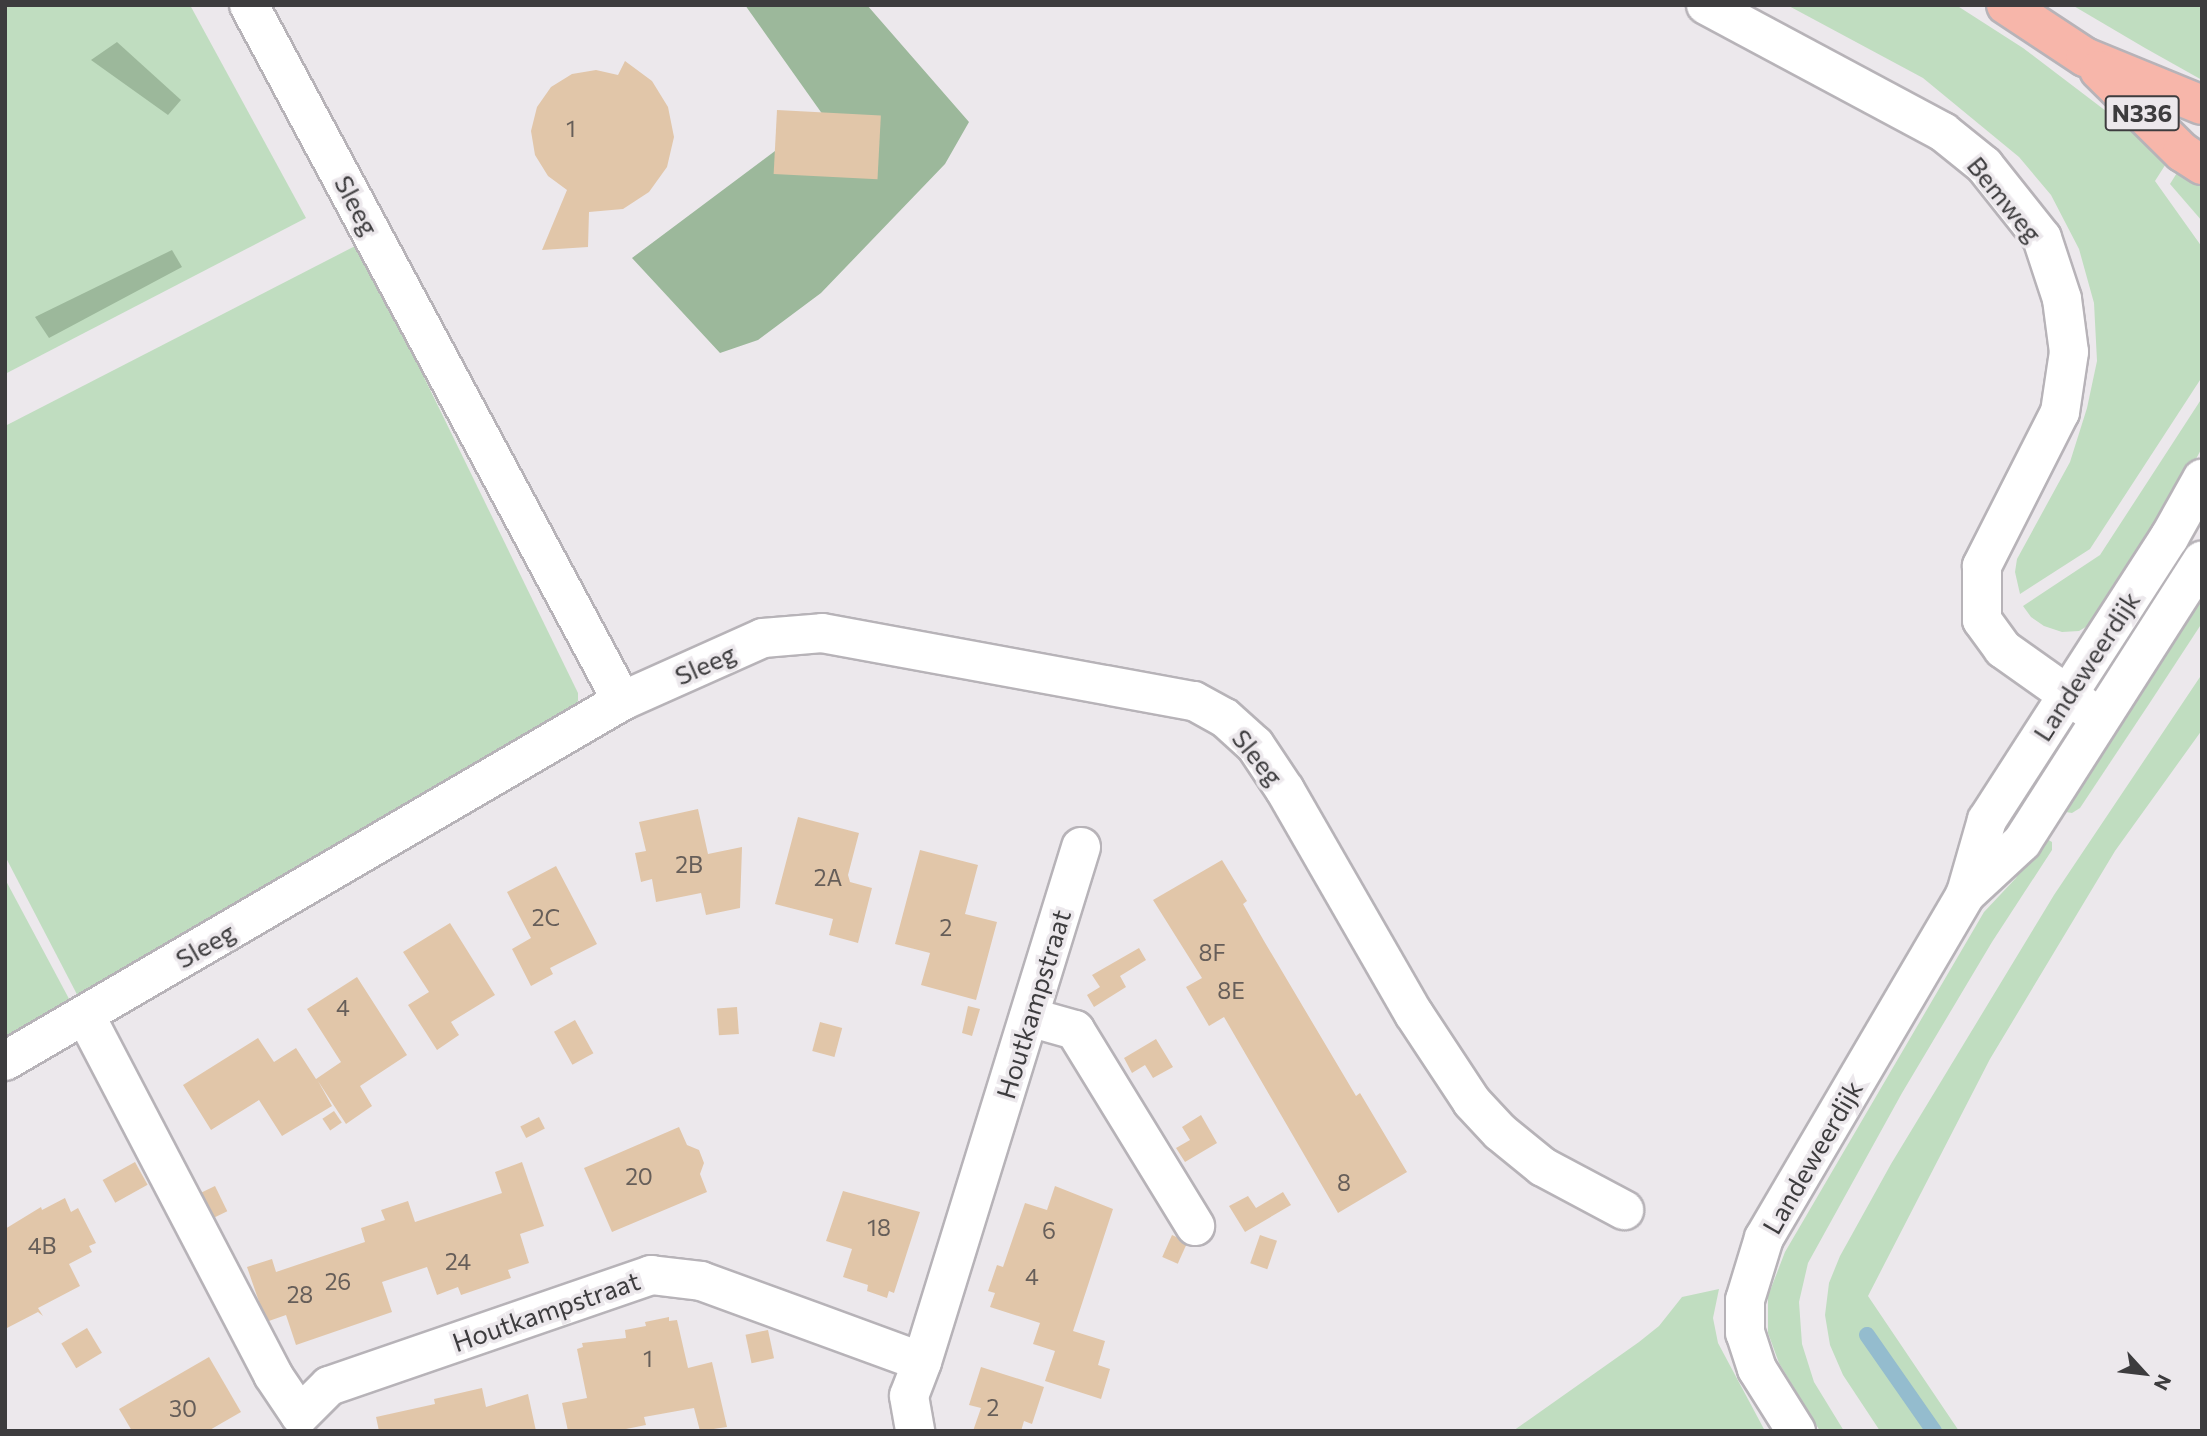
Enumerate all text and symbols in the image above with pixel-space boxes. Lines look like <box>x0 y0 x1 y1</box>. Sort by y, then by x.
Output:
road number: N336 <box>2104 92 2180 134</box>
house number: 1 <box>566 114 576 142</box>
street label: Bemweg <box>1961 150 2049 248</box>
street label: Sleeg <box>328 170 386 240</box>
street label: Landeweerdijk <box>2026 585 2146 747</box>
street label: Sleeg <box>670 637 740 691</box>
street label: Sleeg <box>1226 723 1290 791</box>
house number: 2B <box>675 850 703 878</box>
house number: 2A <box>814 863 842 891</box>
house number: 2C <box>532 903 560 931</box>
street label: Houtkampstraat <box>989 906 1077 1102</box>
house number: 2 <box>940 913 952 941</box>
street label: Sleeg <box>170 916 240 974</box>
house number: 8F <box>1198 938 1226 966</box>
house number: 8E <box>1217 976 1245 1004</box>
house number: 4 <box>336 993 350 1021</box>
street label: Landeweerdijk <box>1756 1075 1868 1239</box>
house number: 20 <box>625 1162 653 1190</box>
house number: 8 <box>1337 1168 1351 1196</box>
house number: 18 <box>867 1213 891 1241</box>
house number: 6 <box>1042 1216 1056 1244</box>
house number: 4B <box>28 1231 56 1259</box>
house number: 24 <box>445 1247 471 1275</box>
house number: 4 <box>1025 1262 1039 1290</box>
street label: Houtkampstraat <box>448 1264 644 1358</box>
house number: 26 <box>325 1267 351 1295</box>
house number: 28 <box>287 1280 313 1308</box>
north arrow <box>2109 1338 2179 1408</box>
house number: 1 <box>643 1344 653 1372</box>
text: N <box>2150 1371 2177 1394</box>
house number: 2 <box>987 1393 999 1421</box>
house number: 30 <box>169 1394 197 1422</box>

